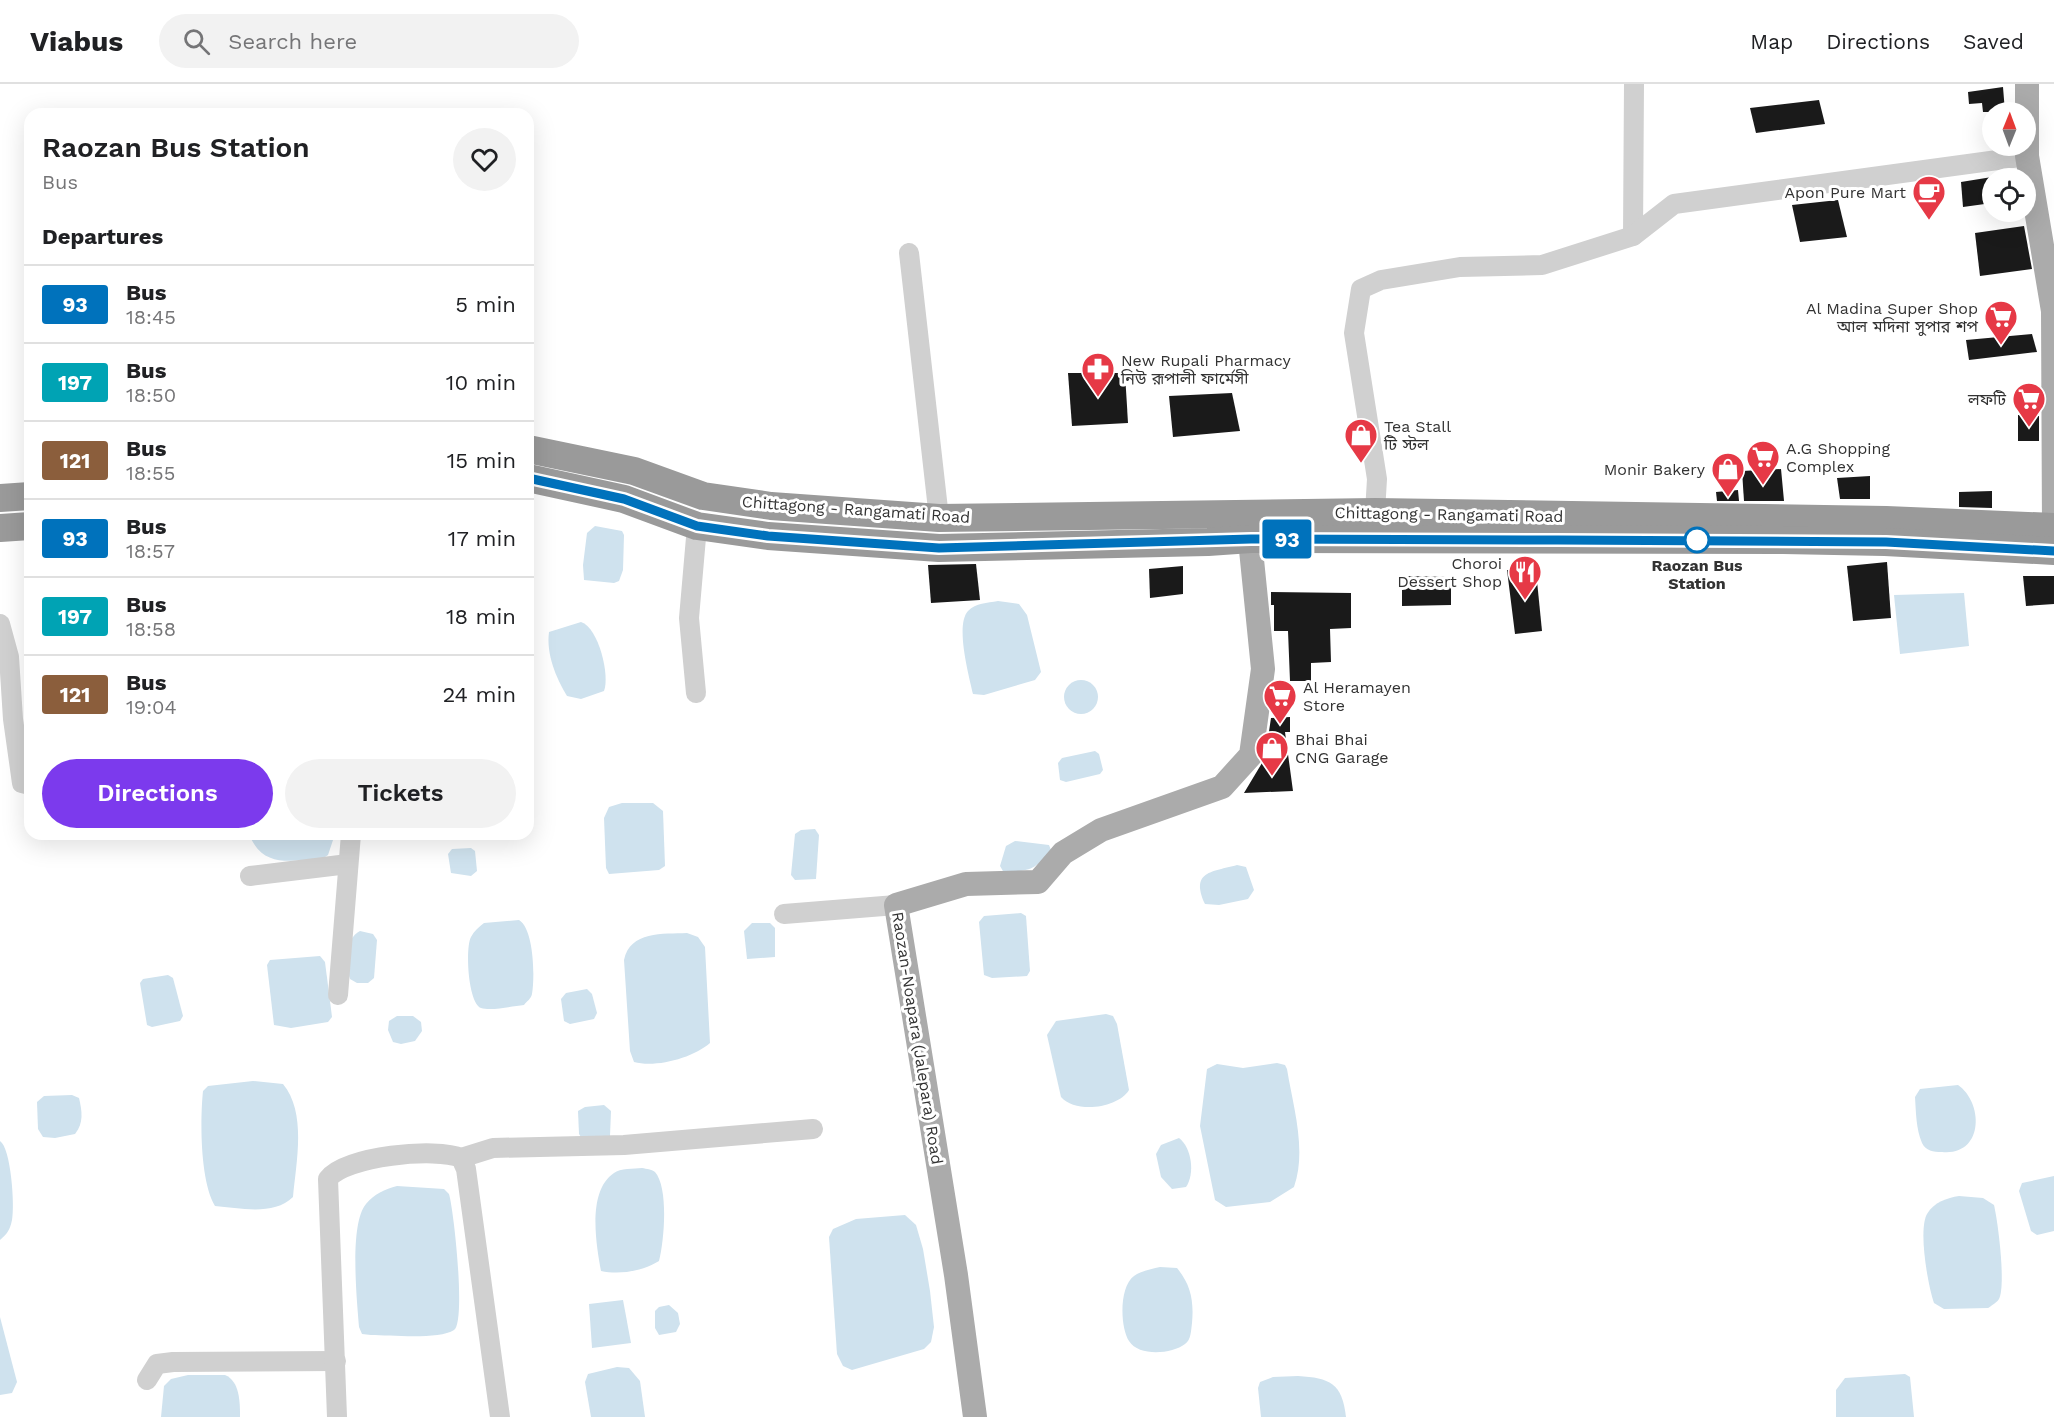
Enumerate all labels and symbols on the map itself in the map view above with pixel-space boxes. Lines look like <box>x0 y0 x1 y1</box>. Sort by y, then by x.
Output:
north arrow <box>1982 102 2036 156</box>
cafe icon: Apon Pure Mart <box>1911 174 1947 221</box>
place label: Apon Pure Mart <box>1784 183 1906 202</box>
place label: Al Madina Super Shop আল মদিনা সুপার শপ <box>1806 299 1979 336</box>
supermarket icon: Al Madina Super Shop আল মদিনা সুপার শপ <box>1983 299 2019 346</box>
pharmacy icon: New Rupali Pharmacy নিউ রূপালী ফার্মেসী <box>1080 351 1116 398</box>
place label: New Rupali Pharmacy নিউ রূপালী ফার্মেসী <box>1120 351 1291 388</box>
supermarket icon: লফটি <box>2011 381 2047 428</box>
place label: লফটি <box>1967 390 2006 409</box>
shop icon: Tea Stall টি স্টল <box>1343 417 1379 464</box>
place label: Tea Stall টি স্টল <box>1383 417 1451 454</box>
supermarket icon: A.G Shopping Complex <box>1745 439 1781 486</box>
place label: A.G Shopping Complex <box>1786 439 1890 476</box>
shop icon: Monir Bakery <box>1710 451 1746 498</box>
place label: Monir Bakery <box>1604 460 1706 479</box>
street label: Chittagong - Rangamati Road <box>741 492 971 527</box>
street label: Chittagong - Rangamati Road <box>1334 503 1564 526</box>
line badge: 93 <box>1260 520 1314 558</box>
marker: Raozan Bus Station <box>1684 527 1710 553</box>
place label: Choroi Dessert Shop <box>1397 554 1502 591</box>
restaurant icon: Choroi Dessert Shop <box>1507 554 1543 601</box>
place label: Raozan Bus Station <box>1651 556 1743 593</box>
supermarket icon: Al Heramayen Store <box>1262 678 1298 725</box>
place label: Al Heramayen Store <box>1303 678 1411 715</box>
shop icon: Bhai Bhai CNG Garage <box>1254 730 1290 777</box>
place label: Bhai Bhai CNG Garage <box>1295 730 1389 767</box>
street label: Raozan-Noapara (Jalepara) Road <box>888 910 947 1166</box>

